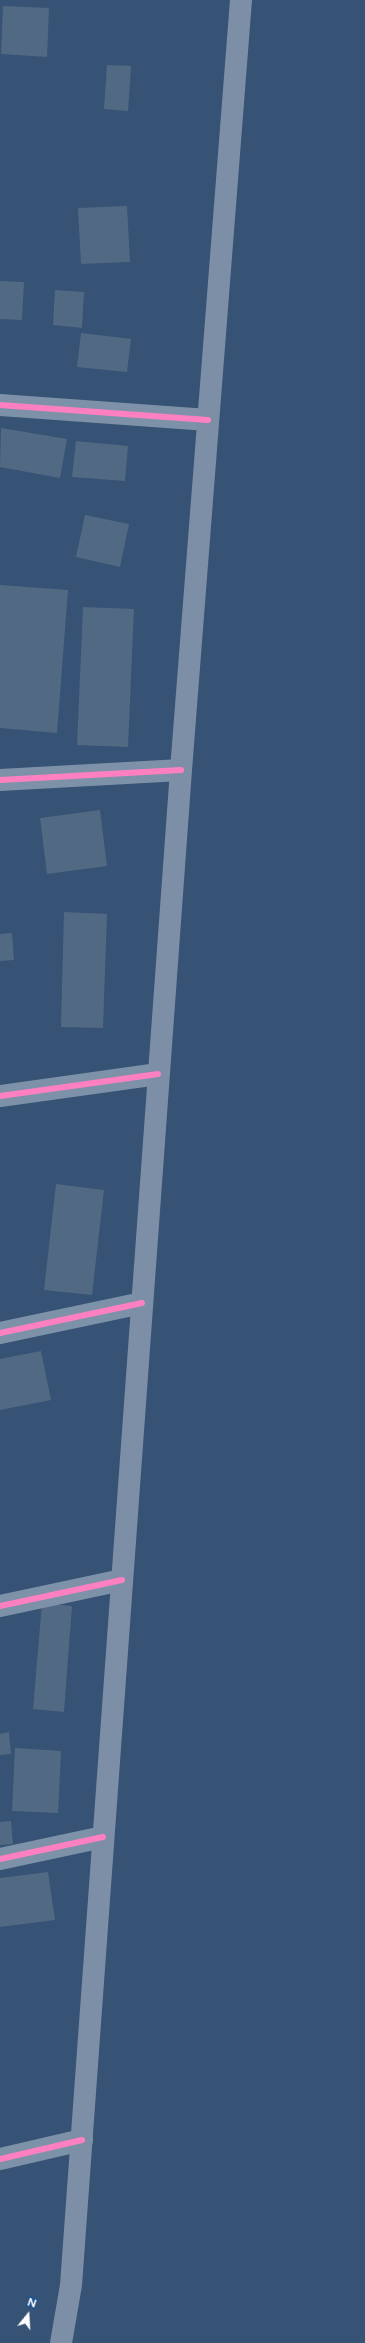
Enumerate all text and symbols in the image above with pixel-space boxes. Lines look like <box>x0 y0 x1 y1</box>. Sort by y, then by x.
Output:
north arrow <box>8 2295 48 2335</box>
text: N <box>26 2296 38 2311</box>

